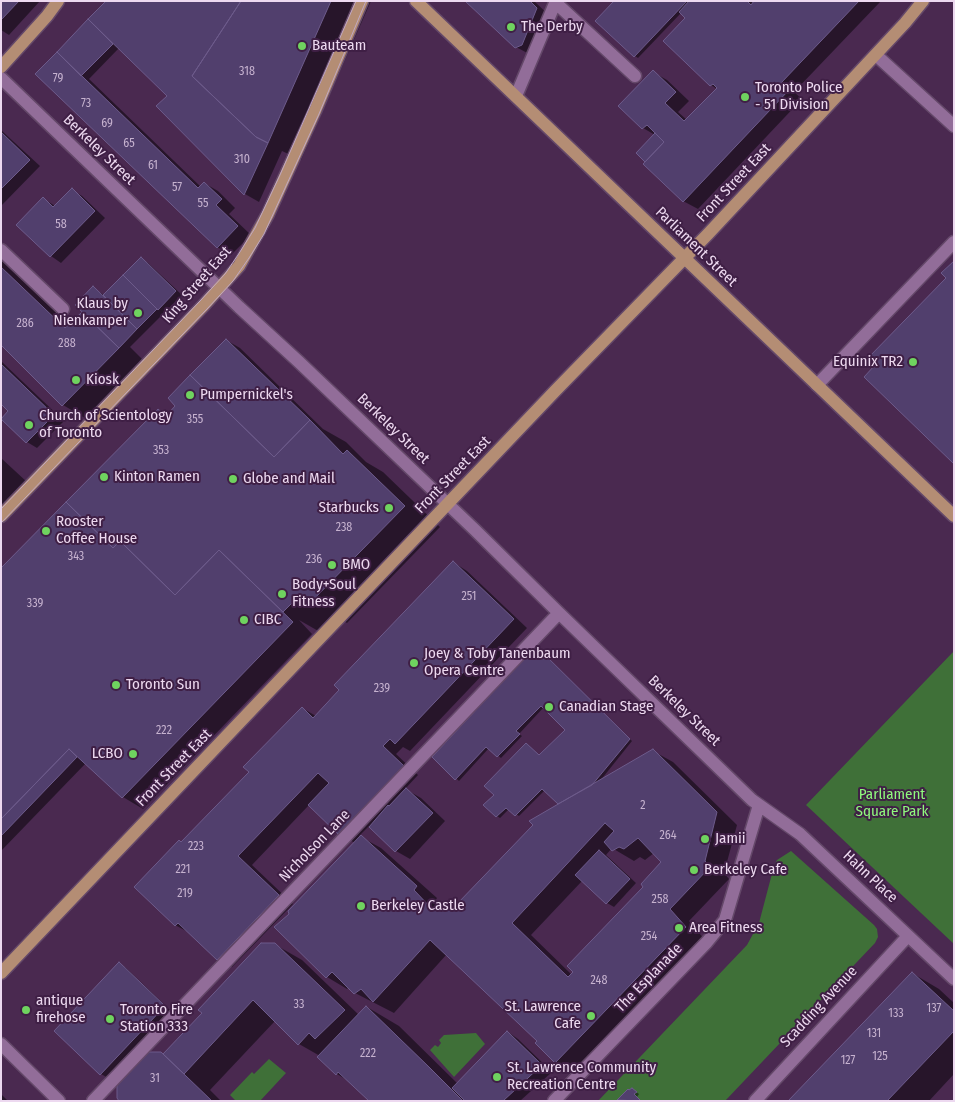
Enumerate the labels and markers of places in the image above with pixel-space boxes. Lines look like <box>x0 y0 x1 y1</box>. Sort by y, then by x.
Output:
place label: The Derby <box>521 18 583 36</box>
marker: The Derby <box>505 21 517 33</box>
place label: Bauteam <box>312 37 366 55</box>
marker: Bauteam <box>296 40 308 52</box>
place label: Toronto Police - 51 Division <box>755 79 842 114</box>
marker: Toronto Police - 51 Division <box>739 91 751 103</box>
place label: Klaus by Nienkamper <box>54 295 128 330</box>
marker: Klaus by Nienkamper <box>132 307 144 319</box>
place label: Equinix TR2 <box>833 353 903 371</box>
marker: Equinix TR2 <box>907 356 919 368</box>
place label: Kiosk <box>86 371 119 389</box>
marker: Kiosk <box>70 374 82 386</box>
place label: Pumpernickel's <box>200 386 293 404</box>
marker: Pumpernickel's <box>184 389 196 401</box>
place label: Church of Scientology of Toronto <box>39 407 172 442</box>
marker: Church of Scientology of Toronto <box>23 419 35 431</box>
place label: Kinton Ramen <box>114 468 200 486</box>
place label: Globe and Mail <box>243 470 335 488</box>
marker: Kinton Ramen <box>98 471 110 483</box>
marker: Globe and Mail <box>227 473 239 485</box>
place label: Starbucks <box>319 499 379 517</box>
marker: Starbucks <box>383 502 395 514</box>
place label: Rooster Coffee House <box>56 513 137 548</box>
marker: Rooster Coffee House <box>40 525 52 537</box>
place label: BMO <box>342 556 370 574</box>
marker: BMO <box>326 559 338 571</box>
place label: Body+Soul Fitness <box>292 576 356 611</box>
marker: Body+Soul Fitness <box>276 588 288 600</box>
place label: CIBC <box>254 611 281 629</box>
marker: CIBC <box>238 614 250 626</box>
place label: Joey & Toby Tanenbaum Opera Centre <box>424 645 571 680</box>
marker: Joey & Toby Tanenbaum Opera Centre <box>408 657 420 669</box>
place label: Toronto Sun <box>126 676 200 694</box>
marker: Toronto Sun <box>110 679 122 691</box>
place label: Canadian Stage <box>559 698 653 716</box>
marker: Canadian Stage <box>543 701 555 713</box>
place label: LCBO <box>92 745 123 763</box>
marker: LCBO <box>127 748 139 760</box>
place label: Jamii <box>715 830 746 848</box>
marker: Jamii <box>699 833 711 845</box>
place label: Berkeley Cafe <box>704 861 787 879</box>
marker: Berkeley Cafe <box>688 864 700 876</box>
place label: Berkeley Castle <box>371 897 465 915</box>
marker: Berkeley Castle <box>355 900 367 912</box>
place label: Area Fitness <box>689 919 763 937</box>
marker: Area Fitness <box>673 922 685 934</box>
place label: antique firehose <box>36 992 86 1027</box>
place label: St. Lawrence Cafe <box>505 998 581 1033</box>
place label: Toronto Fire Station 333 <box>120 1001 193 1036</box>
marker: antique firehose <box>20 1004 32 1016</box>
marker: St. Lawrence Cafe <box>585 1010 597 1022</box>
marker: Toronto Fire Station 333 <box>104 1013 116 1025</box>
place label: St. Lawrence Community Recreation Centre <box>507 1059 656 1094</box>
marker: St. Lawrence Community Recreation Centre <box>491 1071 503 1083</box>

